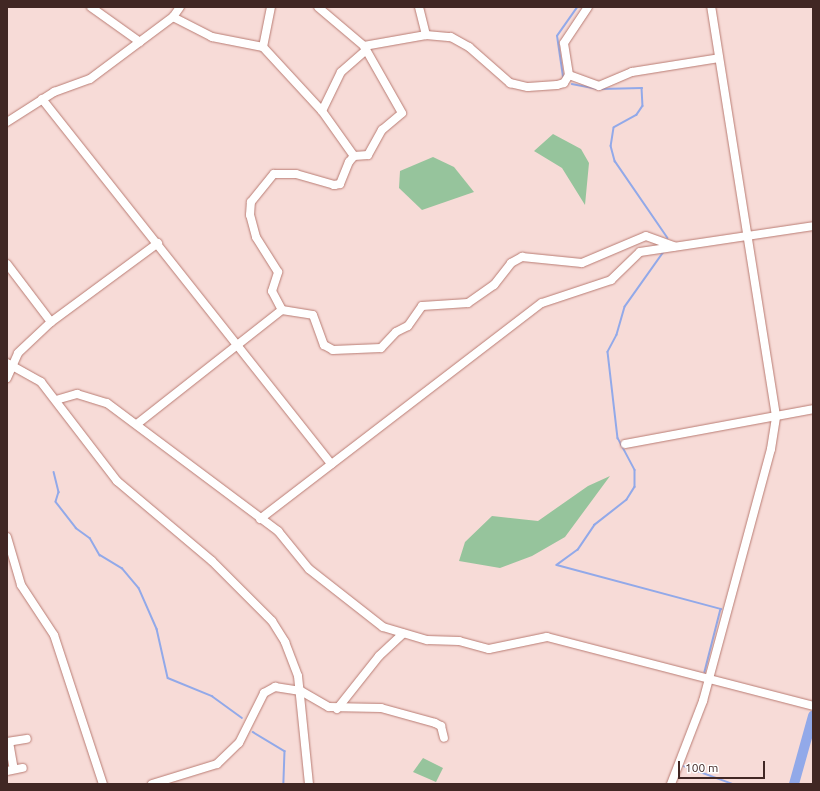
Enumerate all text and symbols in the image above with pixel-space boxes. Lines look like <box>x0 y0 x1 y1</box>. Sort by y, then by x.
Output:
scale bar <box>680 753 767 779</box>
text: 100 m <box>685 761 718 774</box>

